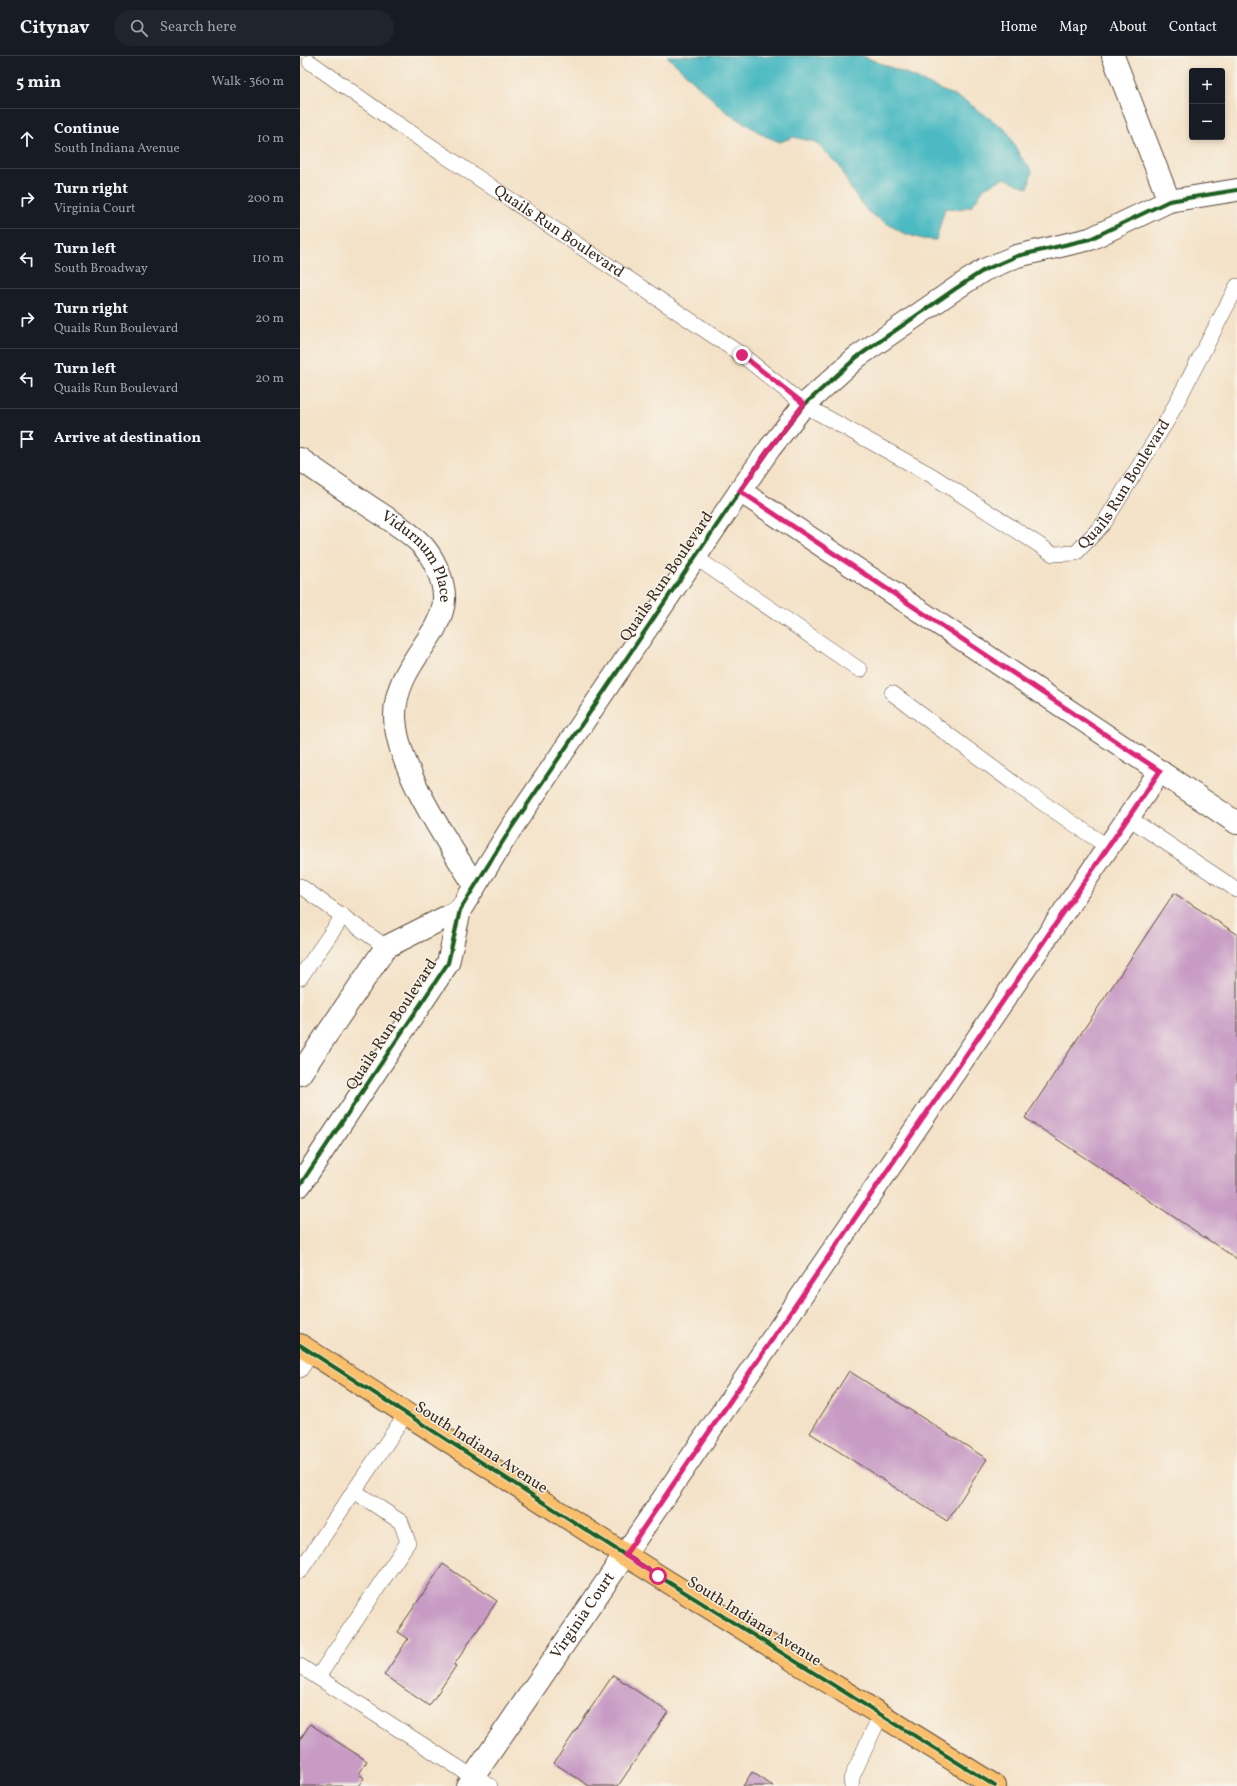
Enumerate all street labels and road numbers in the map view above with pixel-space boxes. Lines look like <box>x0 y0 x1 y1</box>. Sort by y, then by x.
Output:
street label: Quails Run Boulevard <box>489 180 628 284</box>
street label: Quails Run Boulevard <box>1073 416 1176 555</box>
street label: Vidurnum Place <box>377 506 455 603</box>
street label: Quails Run Boulevard <box>615 507 719 647</box>
street label: Quails Run Boulevard <box>341 955 443 1095</box>
street label: South Indiana Avenue <box>410 1397 552 1499</box>
street label: Virginia Court <box>546 1568 621 1664</box>
street label: South Indiana Avenue <box>683 1572 825 1672</box>

